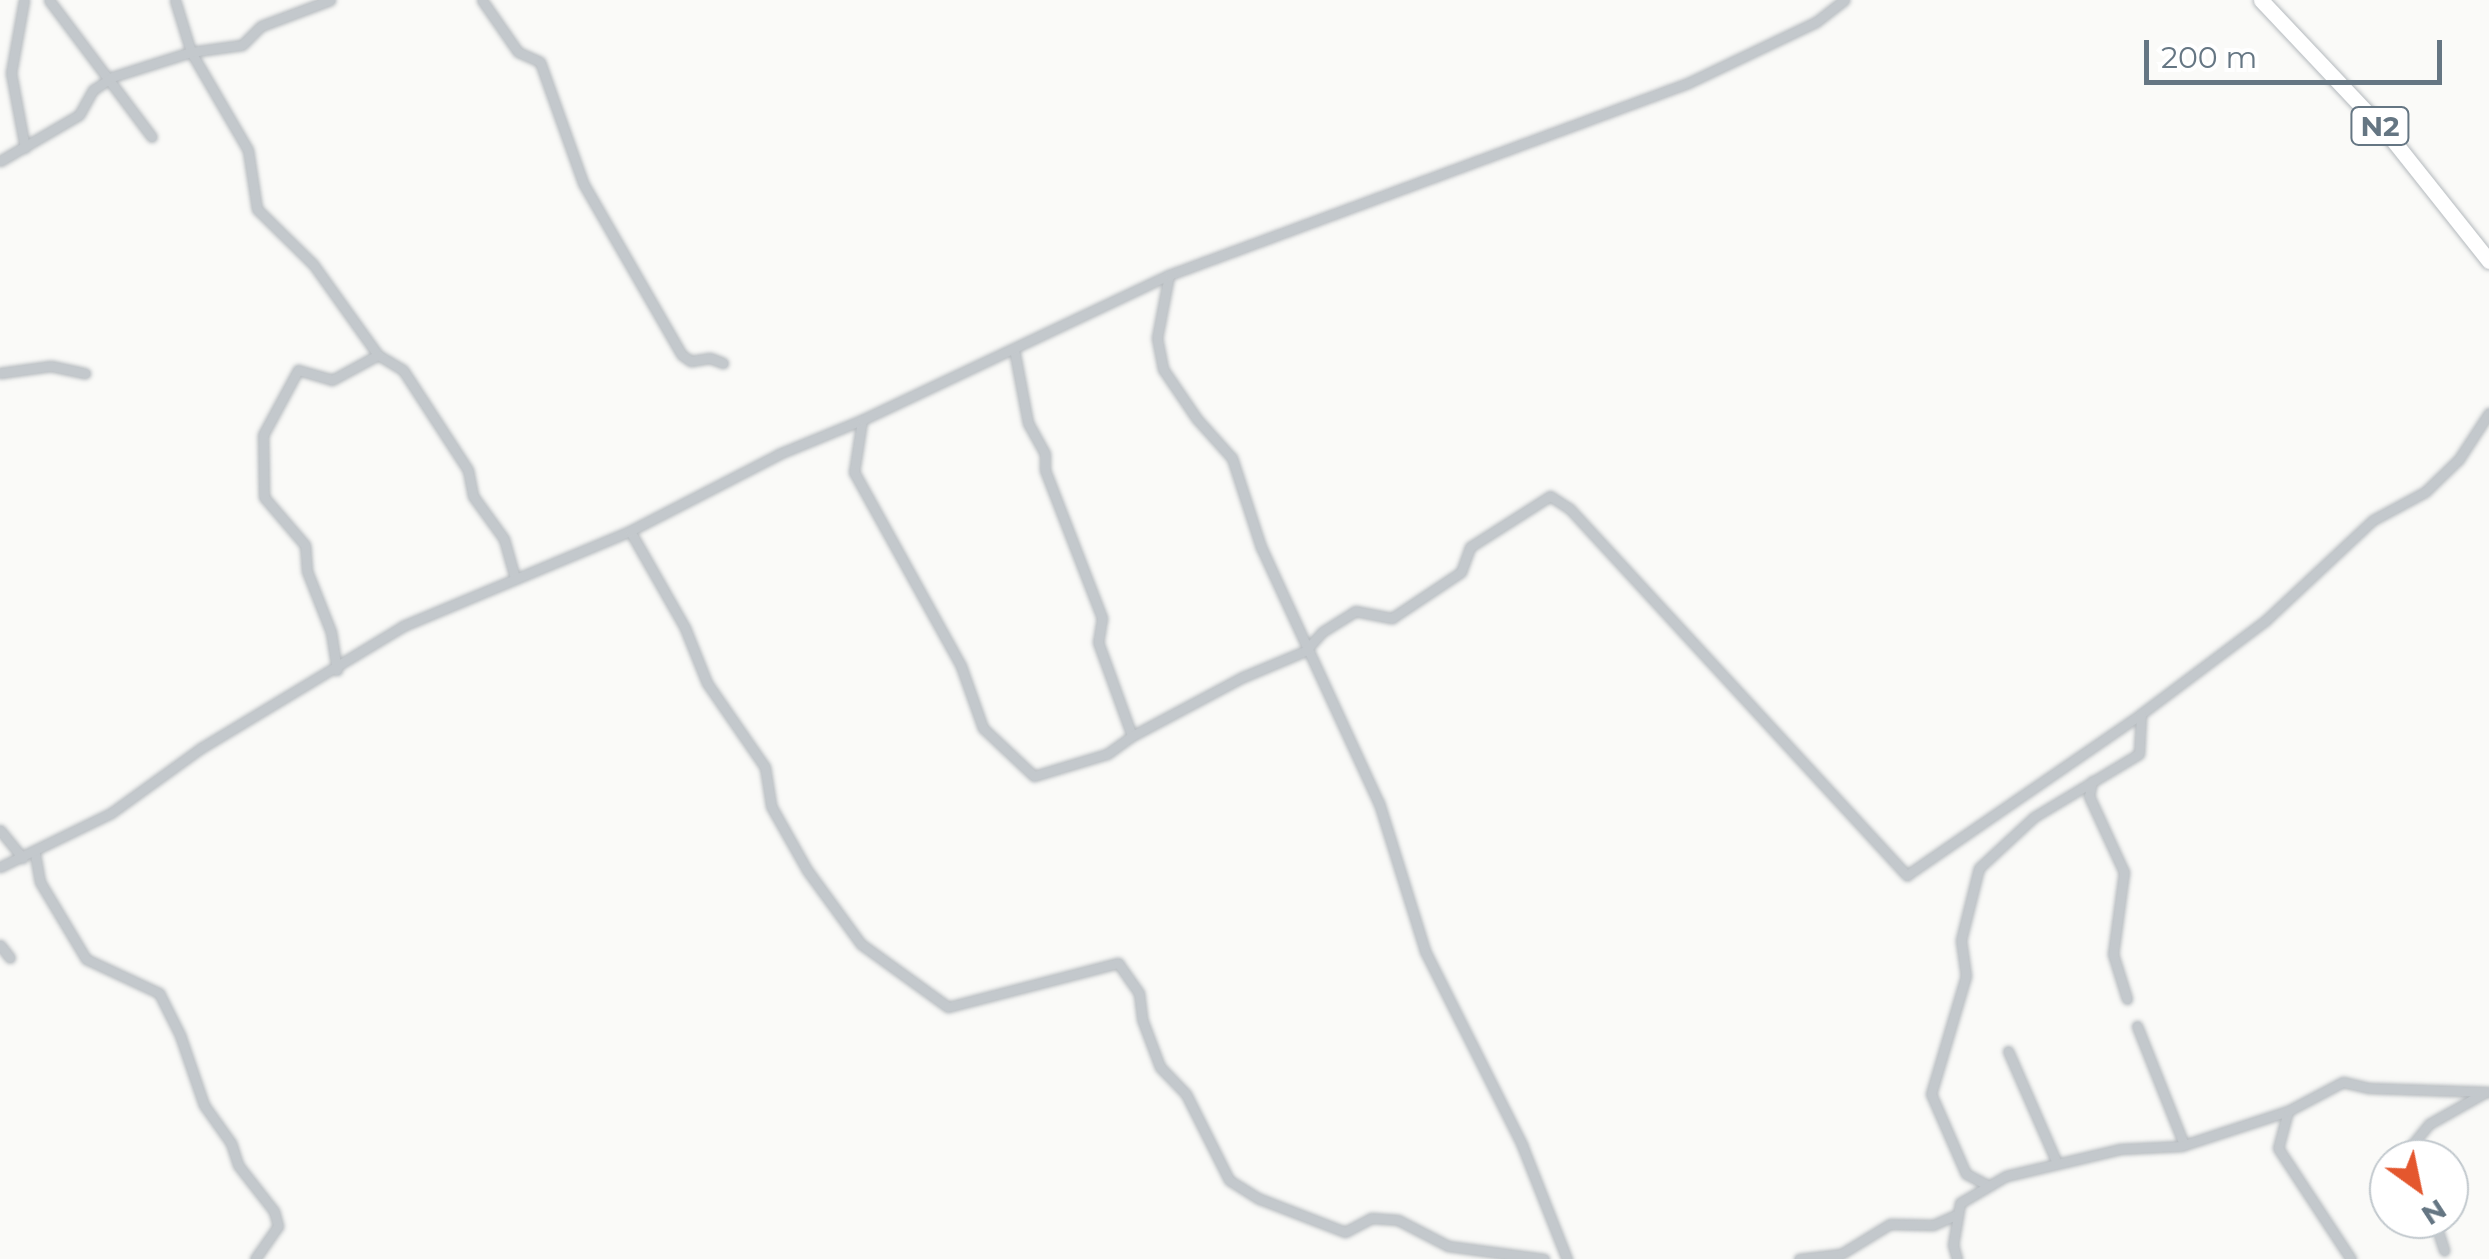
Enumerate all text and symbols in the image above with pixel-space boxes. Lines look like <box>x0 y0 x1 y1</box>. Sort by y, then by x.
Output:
scale bar <box>2149 20 2446 82</box>
text: 200 m <box>2161 39 2257 76</box>
road number: N2 <box>2350 103 2410 149</box>
north arrow <box>2369 1139 2469 1239</box>
text: N <box>2416 1192 2453 1233</box>

